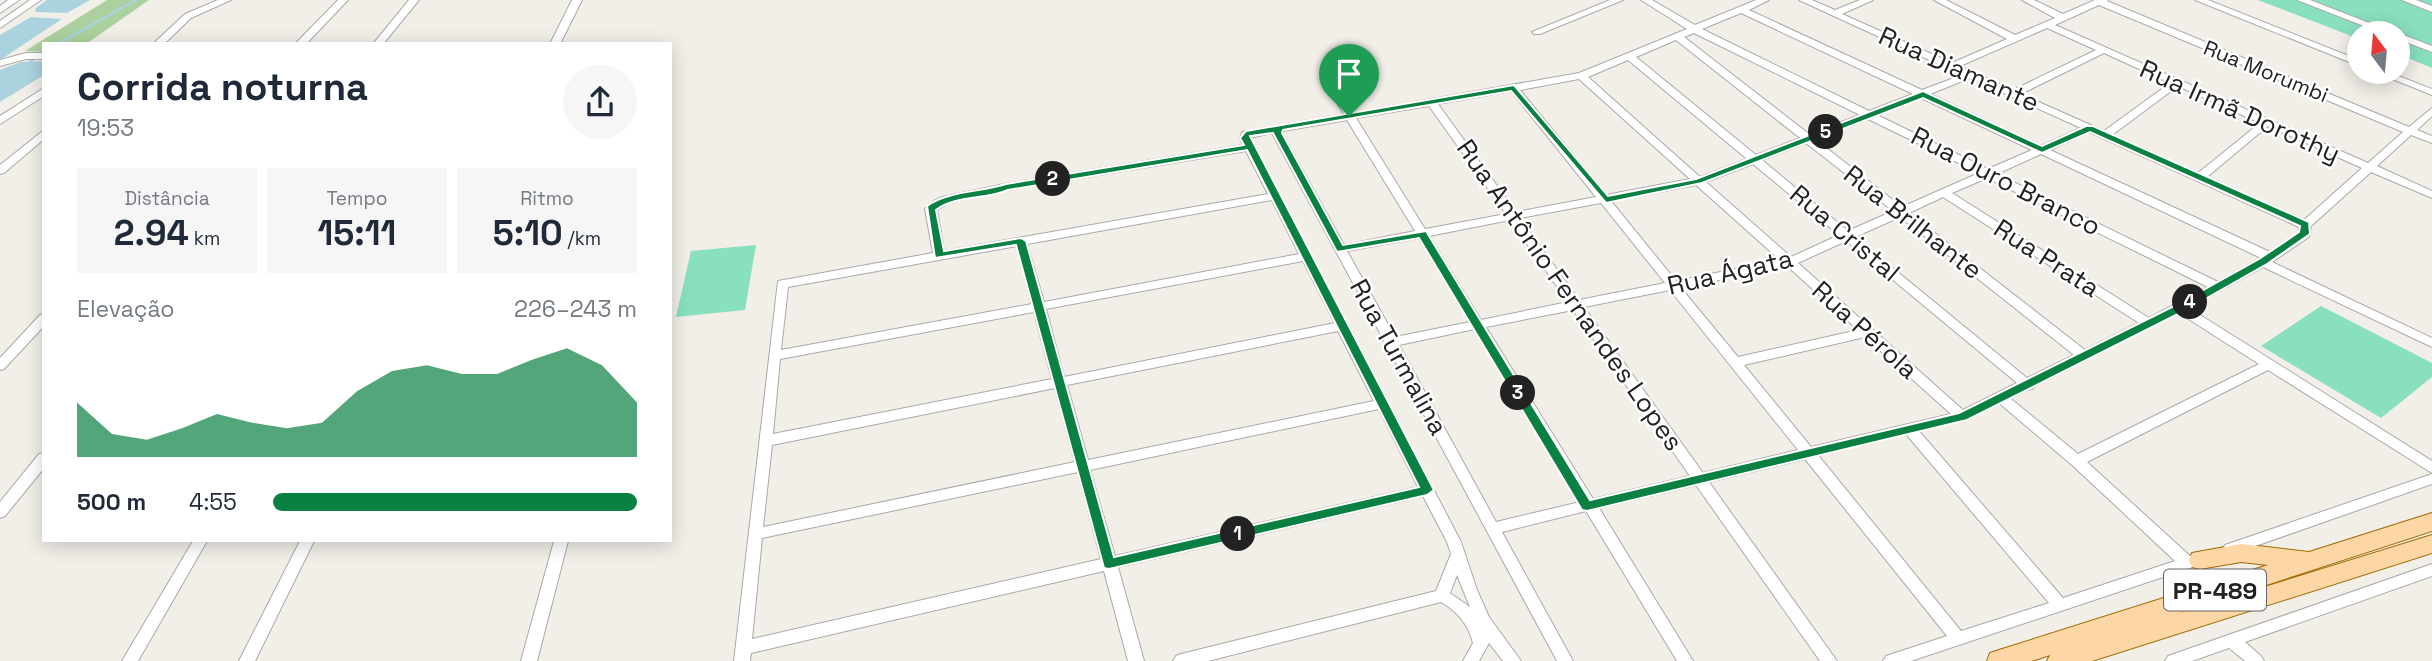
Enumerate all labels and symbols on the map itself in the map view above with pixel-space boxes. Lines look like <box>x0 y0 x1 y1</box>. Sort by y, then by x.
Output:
street label: Rua Diamante <box>1873 18 2045 120</box>
north arrow <box>2347 21 2410 84</box>
street label: Rua Morumbi <box>2200 34 2332 108</box>
pin <box>1319 44 1379 116</box>
street label: Rua Irmã Dorothy <box>2134 52 2346 170</box>
pin: 5 <box>1808 114 1843 150</box>
street label: Rua Ouro Branco <box>1905 119 2107 243</box>
street label: Rua Antônio Fernandes Lopes <box>1449 133 1691 457</box>
street label: Rua Brilhante <box>1837 157 1989 287</box>
pin: 2 <box>1036 162 1070 196</box>
street label: Rua Cristal <box>1783 177 1907 289</box>
street label: Rua Prata <box>1987 211 2107 305</box>
street label: Rua Ágata <box>1664 241 1796 303</box>
street label: Rua Turmalina <box>1342 273 1456 441</box>
street label: Rua Pérola <box>1805 273 1925 387</box>
pin: 4 <box>2172 284 2208 320</box>
pin: 3 <box>1500 376 1536 410</box>
pin: 1 <box>1220 516 1256 552</box>
road number: PR-489 <box>2164 570 2266 610</box>

